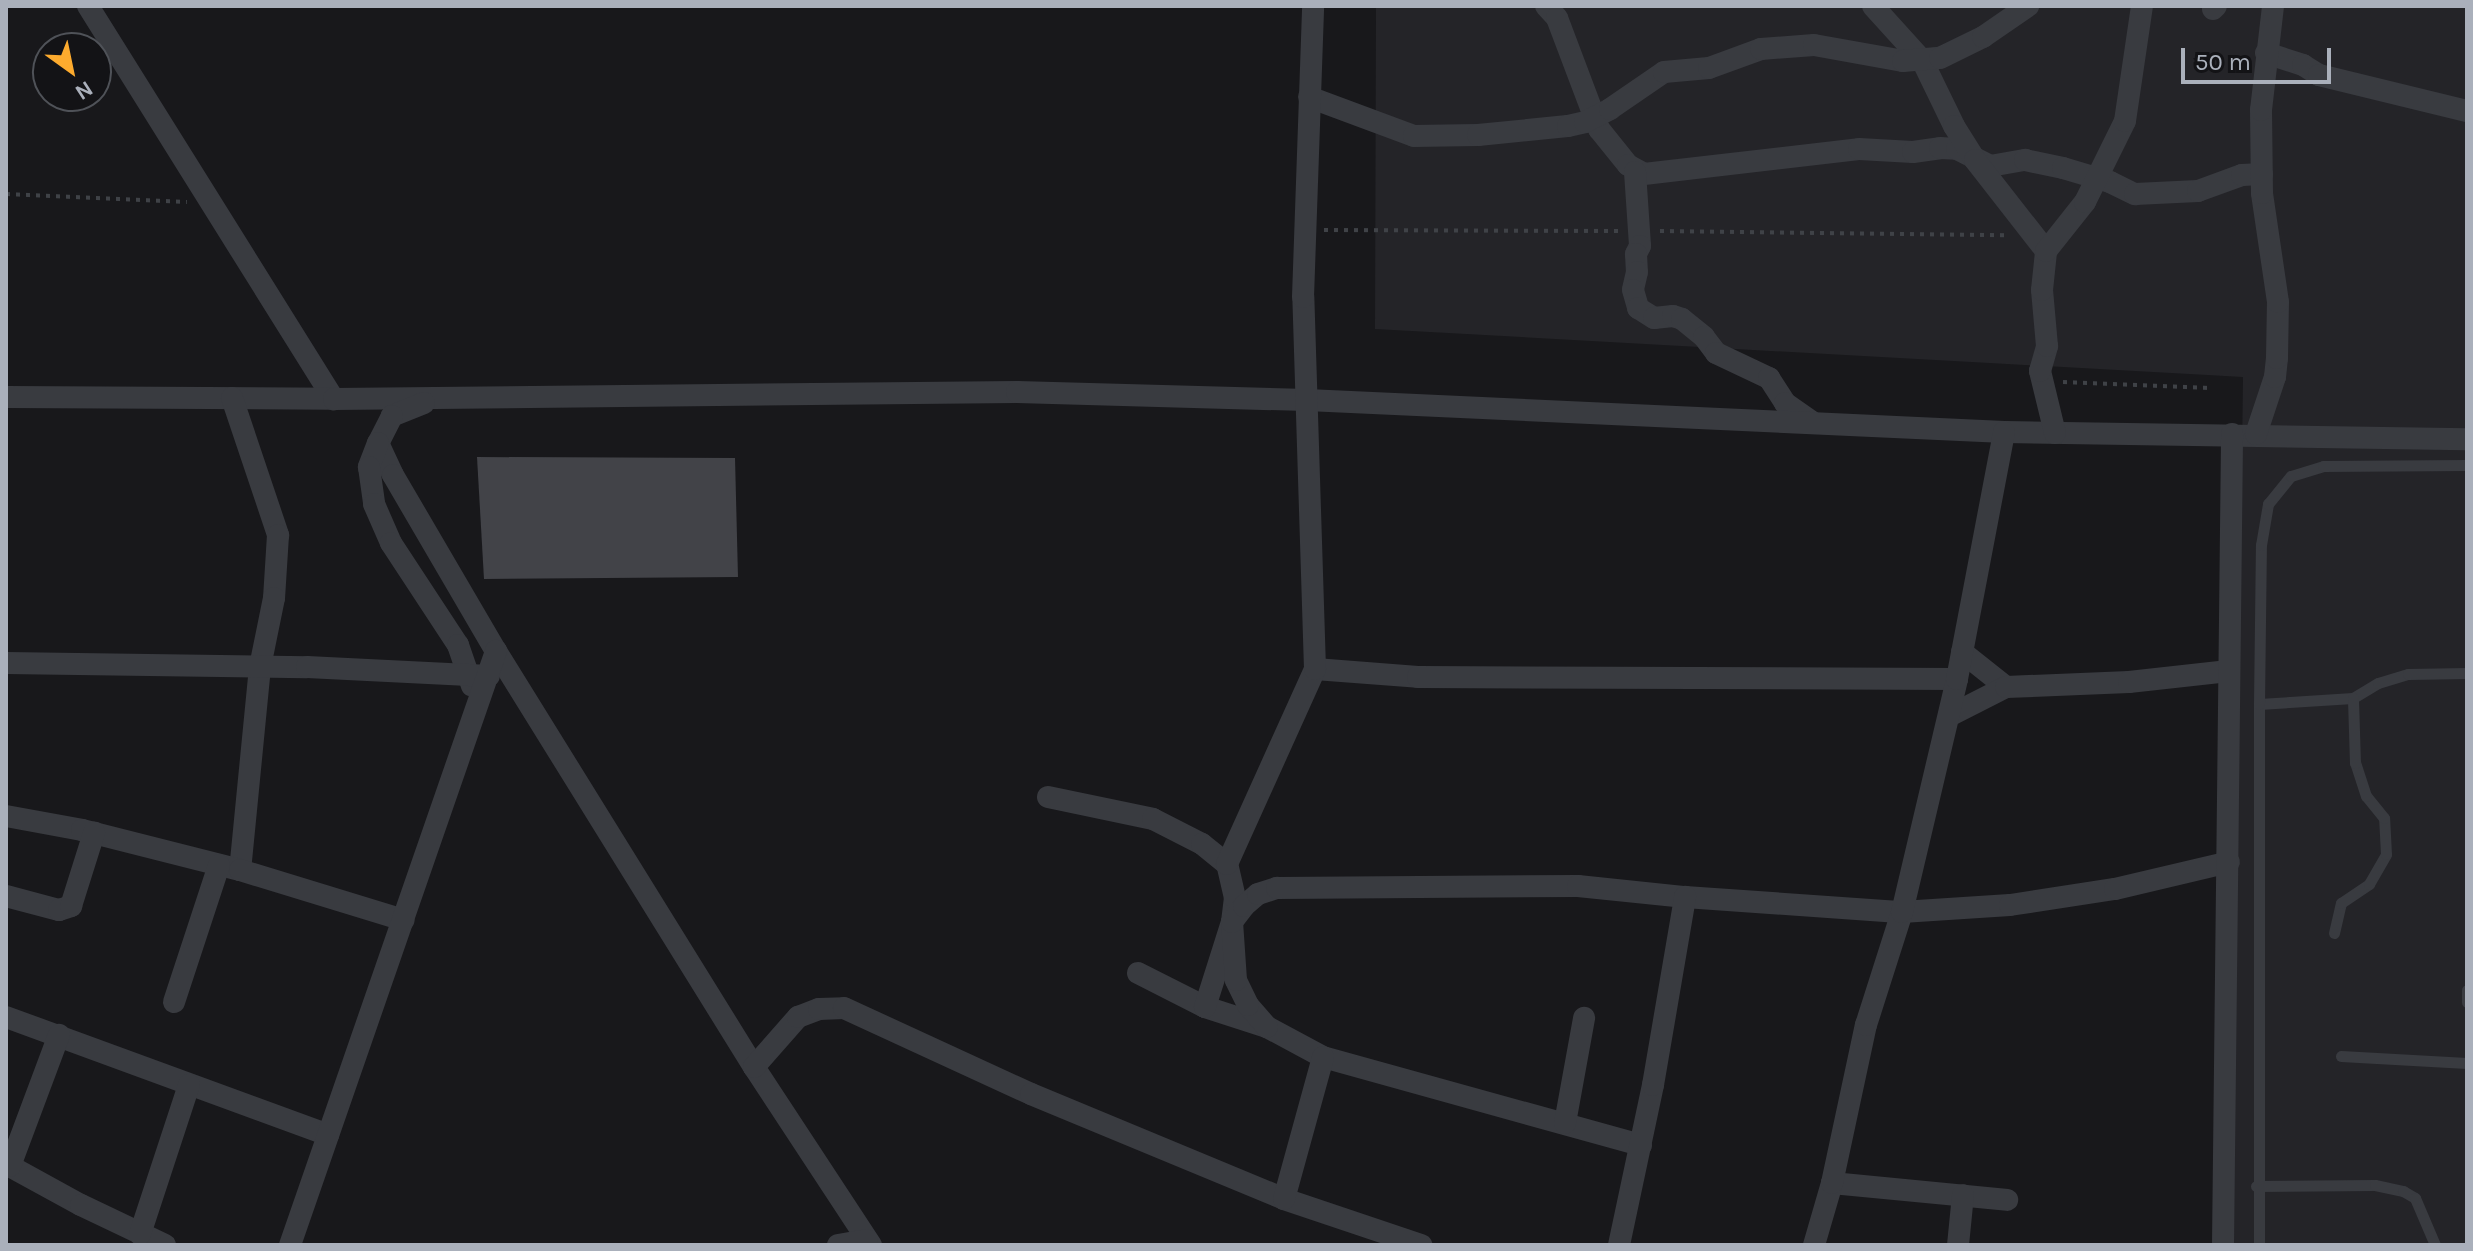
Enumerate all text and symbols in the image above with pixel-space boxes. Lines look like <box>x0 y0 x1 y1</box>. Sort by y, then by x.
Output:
north arrow <box>32 32 112 112</box>
scale bar <box>2185 32 2335 82</box>
text: 50 m <box>2195 48 2251 76</box>
text: N <box>70 75 98 106</box>

